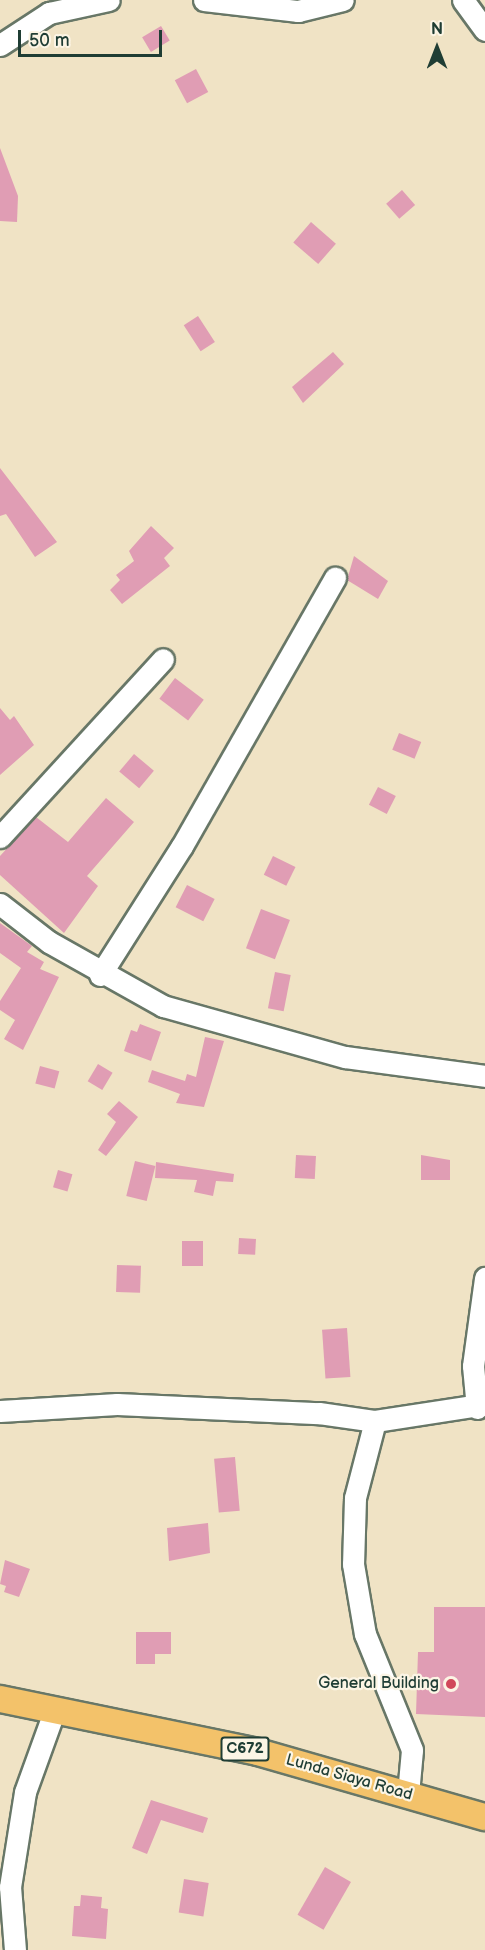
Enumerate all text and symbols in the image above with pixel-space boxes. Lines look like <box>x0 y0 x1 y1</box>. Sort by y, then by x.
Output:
scale bar <box>21 18 165 56</box>
north arrow <box>407 18 467 78</box>
text: N <box>431 20 443 39</box>
text: 50 m <box>29 30 70 51</box>
place label: General Building <box>318 1674 439 1694</box>
marker: General Building <box>444 1677 458 1691</box>
road number: C672 <box>220 1737 270 1761</box>
street label: Lunda Siaya Road <box>283 1751 415 1805</box>

